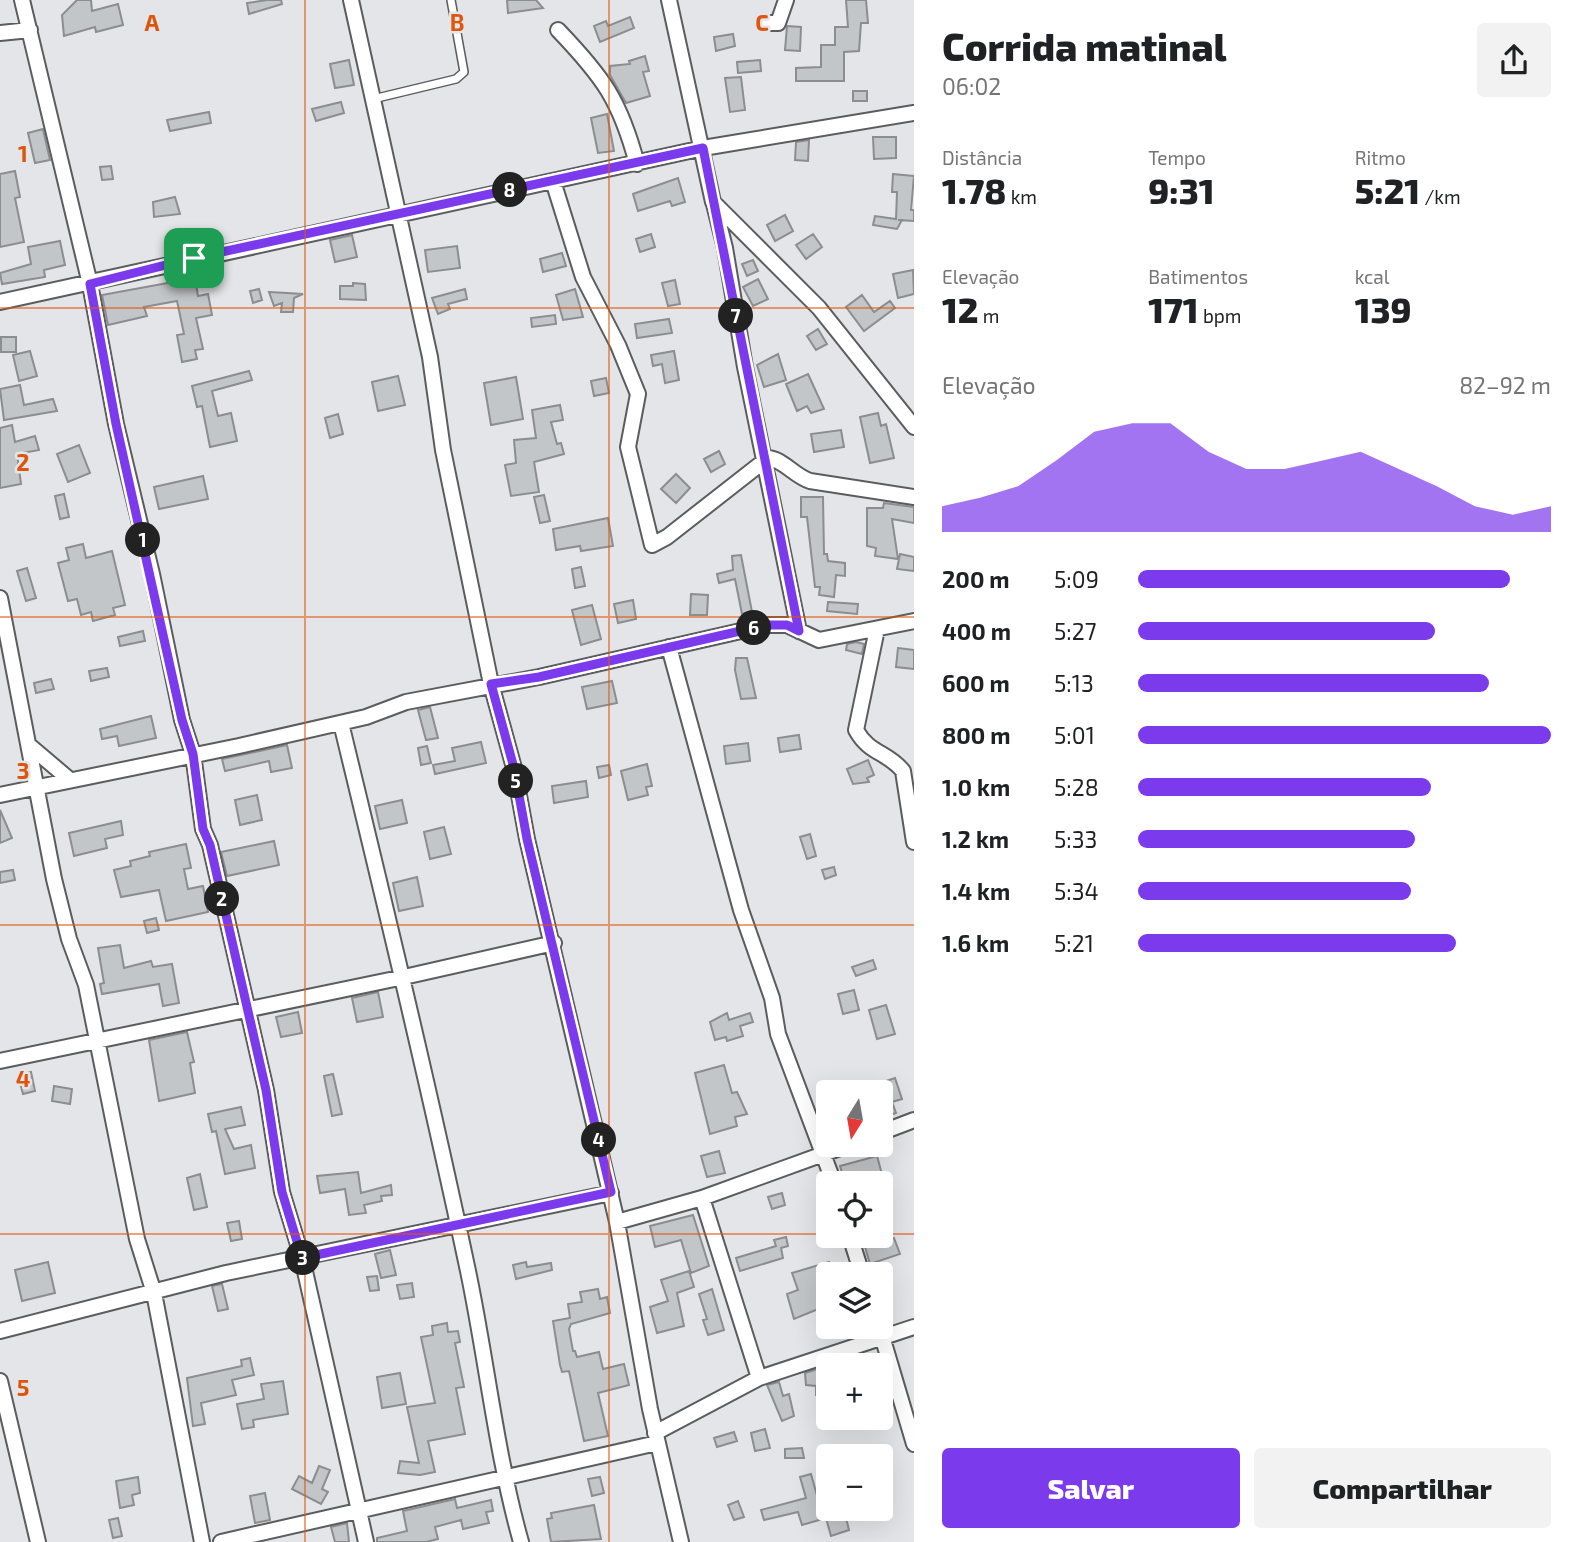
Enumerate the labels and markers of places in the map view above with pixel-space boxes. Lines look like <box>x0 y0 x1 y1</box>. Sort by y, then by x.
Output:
pin: 8 <box>492 172 528 208</box>
pin <box>164 228 224 288</box>
pin: 7 <box>718 298 754 334</box>
pin: 1 <box>125 522 160 558</box>
pin: 6 <box>736 610 772 646</box>
pin: 5 <box>498 764 534 798</box>
pin: 2 <box>204 881 240 916</box>
pin: 4 <box>582 1122 616 1158</box>
pin: 3 <box>286 1240 320 1276</box>

